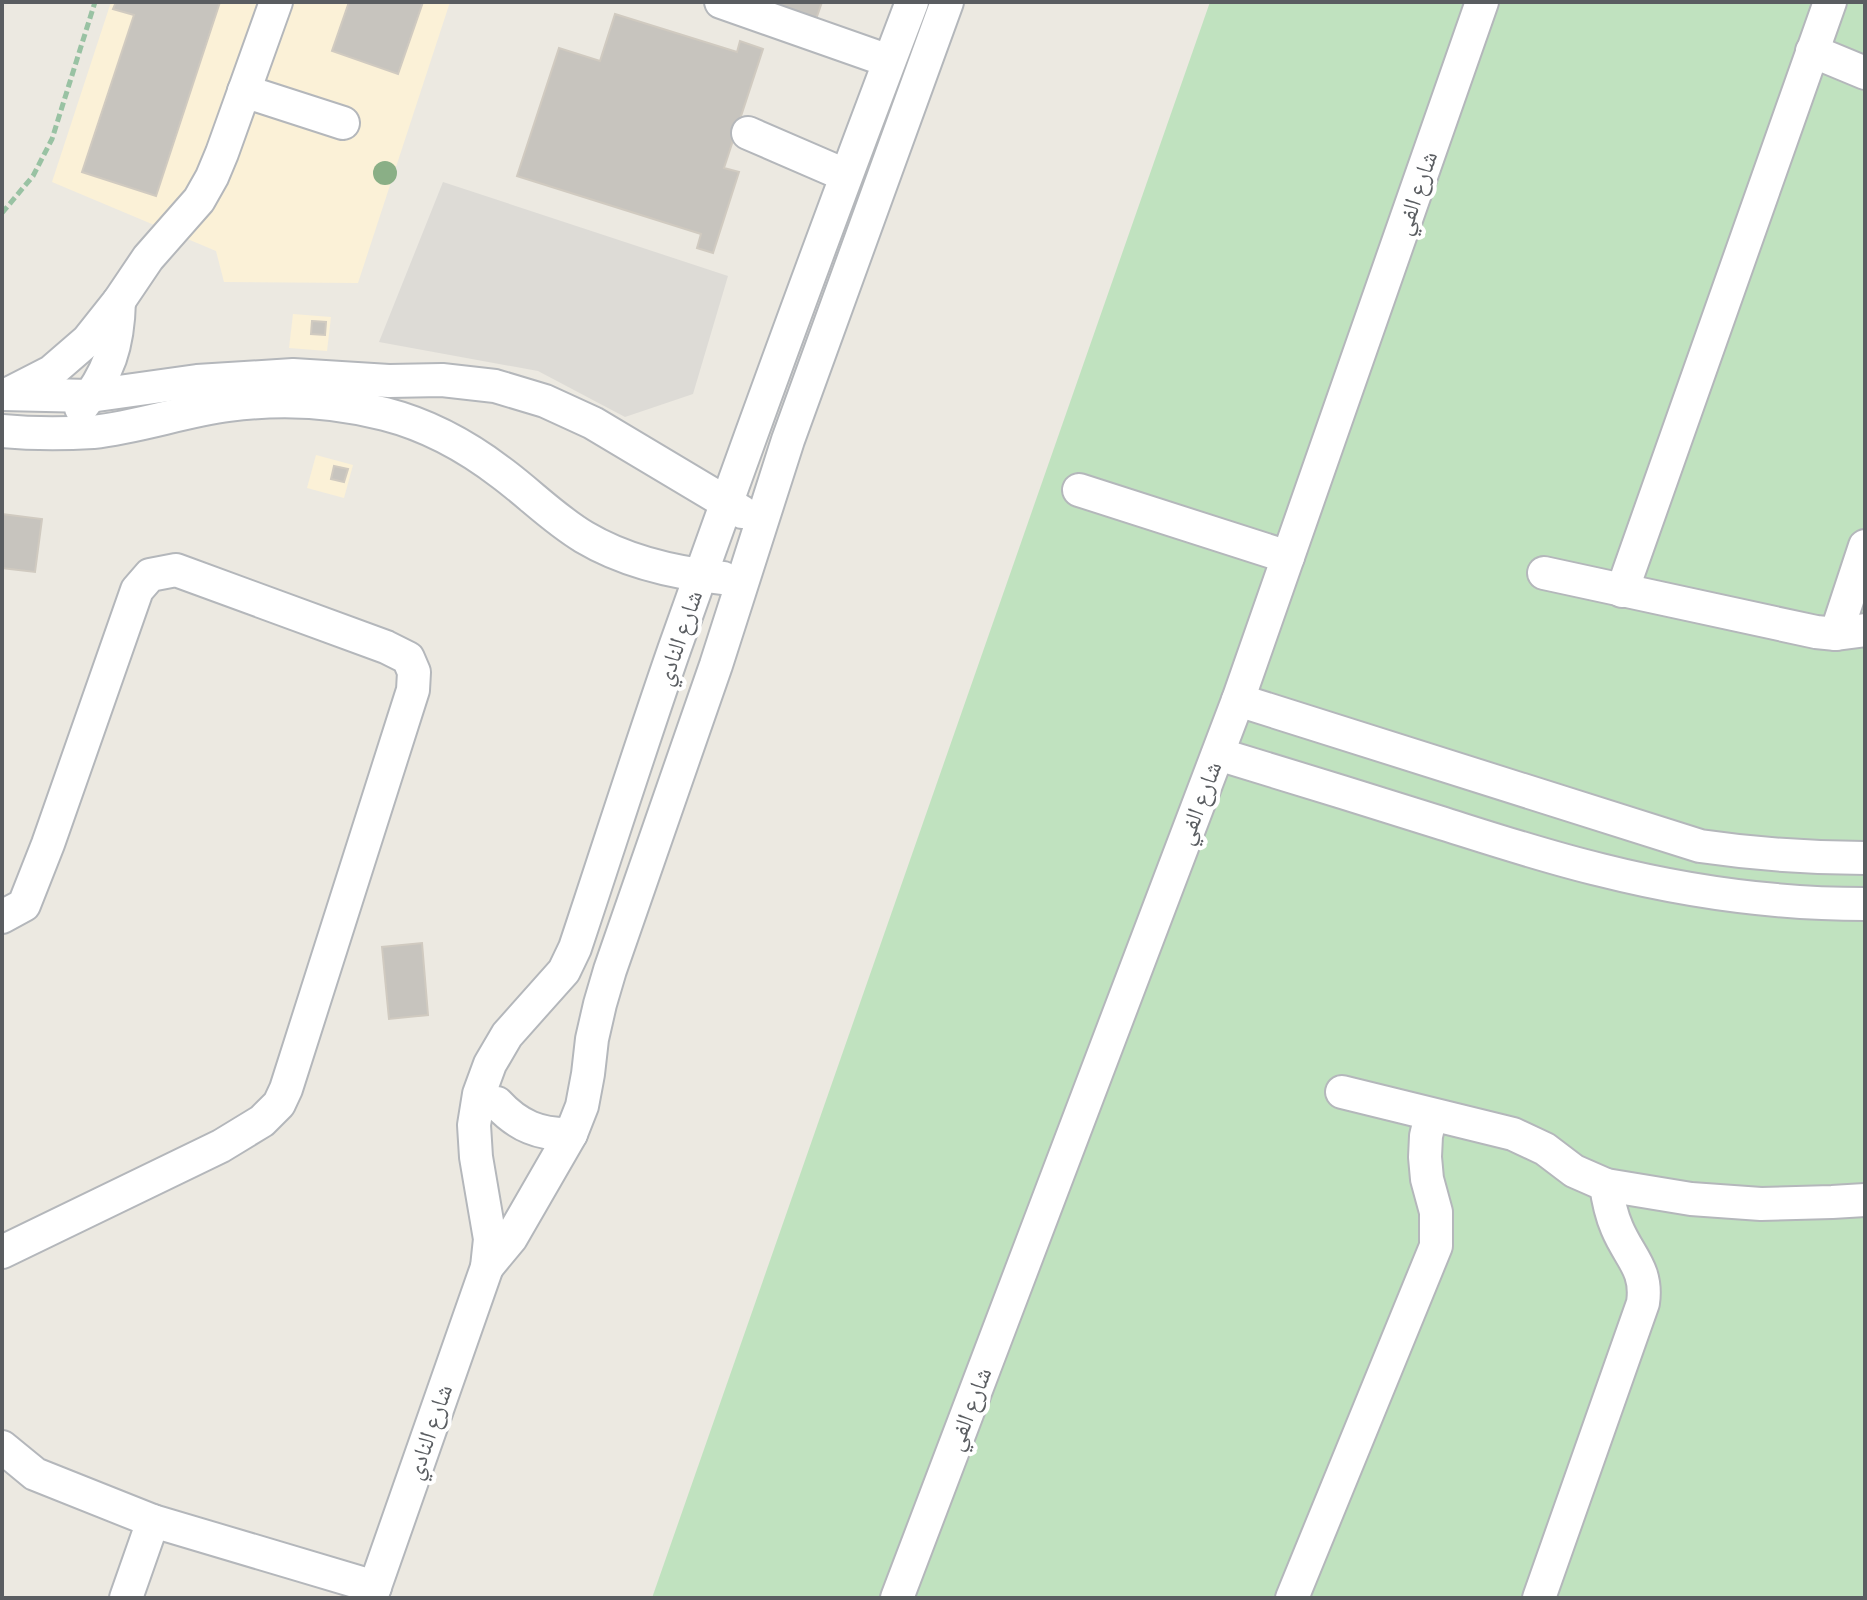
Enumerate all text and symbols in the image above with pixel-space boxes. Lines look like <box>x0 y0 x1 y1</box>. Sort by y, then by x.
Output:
street label: شارع الفي <box>1387 147 1448 240</box>
street label: شارع النادي <box>648 586 713 691</box>
street label: شارع الفي <box>1169 757 1232 850</box>
street label: شارع الفي <box>939 1363 1002 1456</box>
street label: شارع النادي <box>398 1380 463 1485</box>

